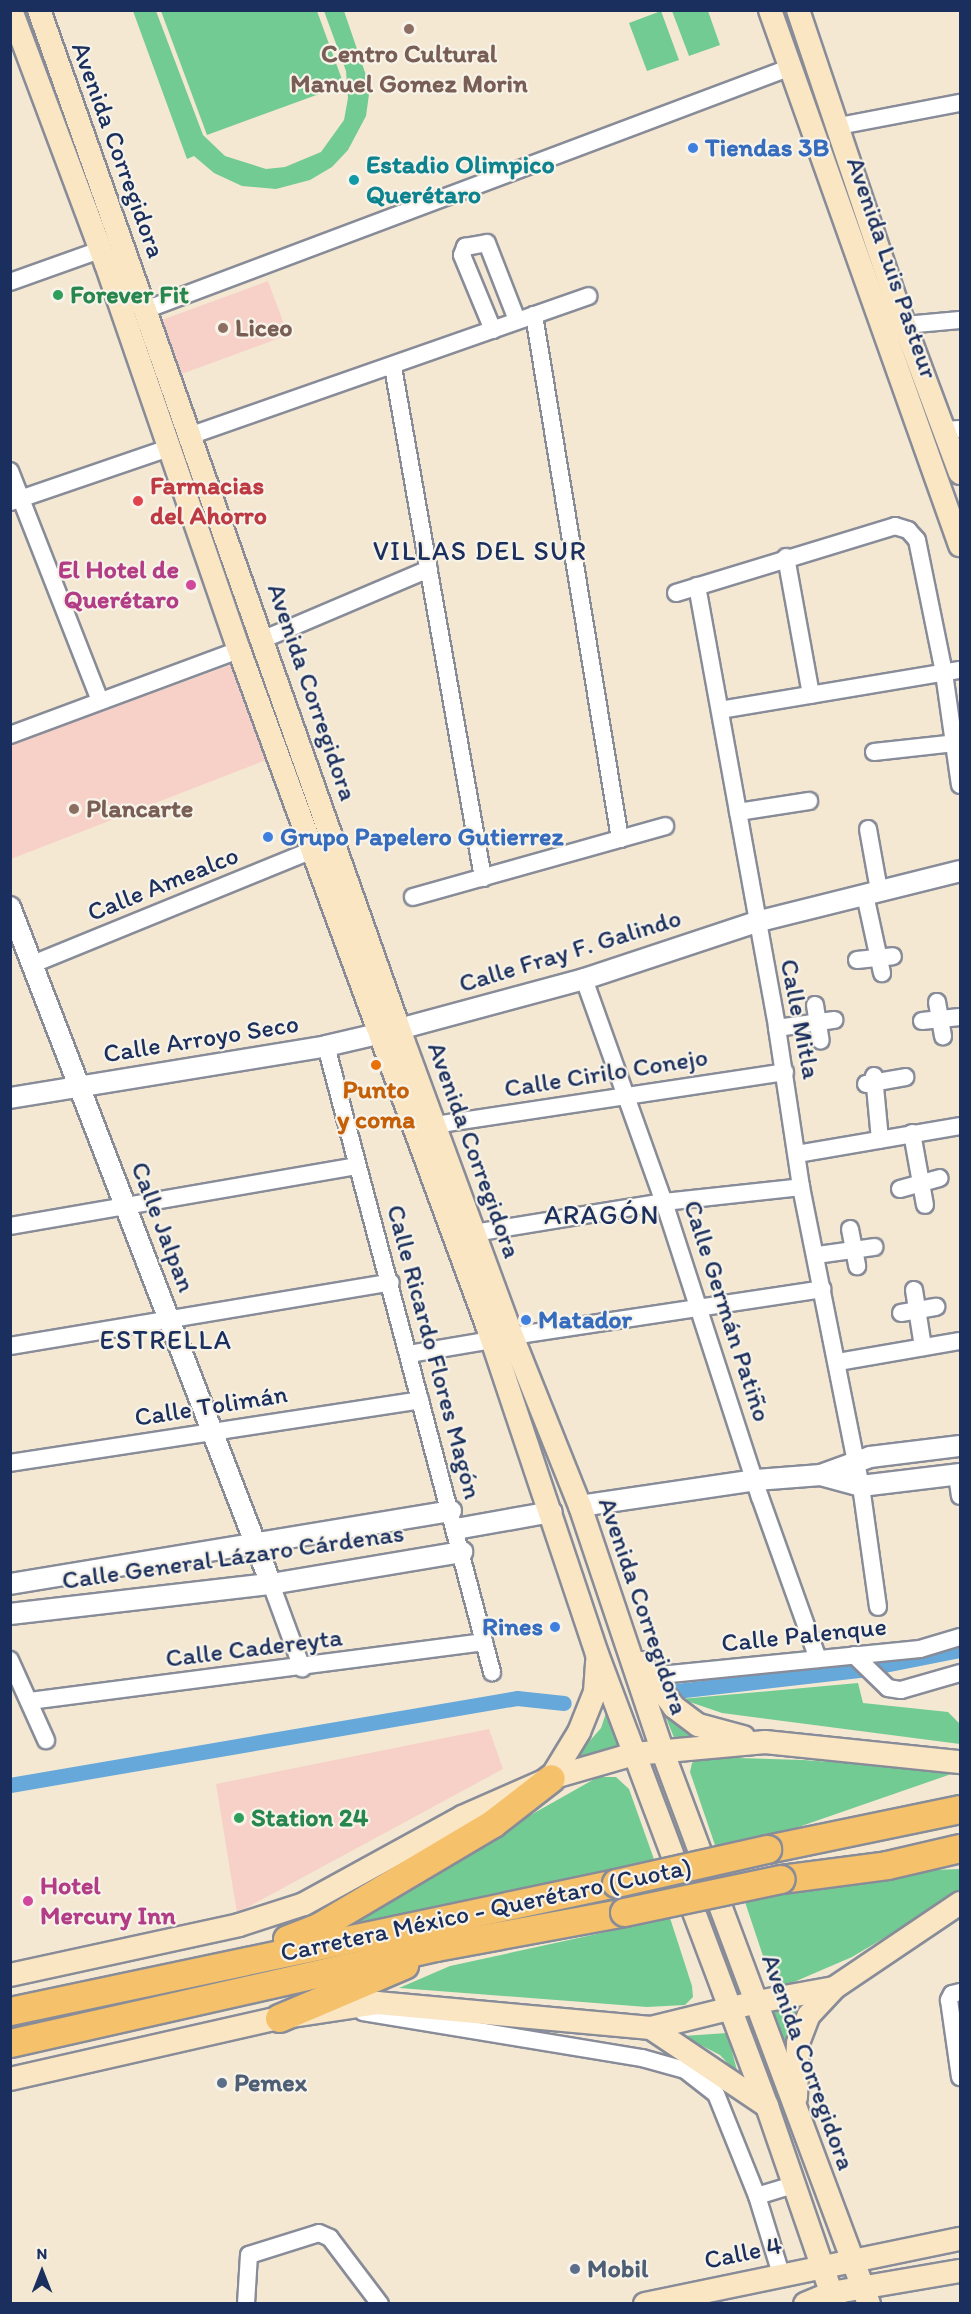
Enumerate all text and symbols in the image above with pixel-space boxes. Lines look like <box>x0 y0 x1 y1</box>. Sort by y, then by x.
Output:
marker: Centro Cultural Manuel Gomez Morin <box>402 22 416 36</box>
street label: Avenida Corregidora <box>64 38 172 262</box>
place label: Centro Cultural Manuel Gomez Morin <box>291 38 527 100</box>
place label: Tiendas 3B <box>705 132 829 164</box>
marker: Tiendas 3B <box>686 141 700 155</box>
place label: Estadio Olimpico Querétaro <box>366 149 555 210</box>
street label: Avenida Luis Pasteur <box>839 153 945 383</box>
marker: Estadio Olimpico Querétaro <box>347 173 361 187</box>
place label: Forever Fit <box>70 279 189 311</box>
marker: Forever Fit <box>51 288 65 302</box>
place label: Liceo <box>235 312 293 344</box>
marker: Liceo <box>216 321 230 335</box>
place label: Farmacias del Ahorro <box>150 470 267 532</box>
marker: Farmacias del Ahorro <box>131 494 145 508</box>
district label: VILLAS DEL SUR <box>372 535 588 567</box>
place label: El Hotel de Querétaro <box>58 554 179 616</box>
marker: El Hotel de Querétaro <box>184 578 198 592</box>
street label: Avenida Corregidora <box>260 579 364 805</box>
place label: Plancarte <box>86 793 193 825</box>
marker: Plancarte <box>67 802 81 816</box>
place label: Grupo Papelero Gutierrez <box>280 821 563 853</box>
marker: Grupo Papelero Gutierrez <box>261 830 275 844</box>
street label: Calle Amealco <box>83 840 243 928</box>
street label: Calle Fray F. Galindo <box>455 902 685 1000</box>
street label: Calle Mitla <box>773 957 827 1081</box>
street label: Calle Arroyo Seco <box>101 1008 301 1070</box>
street label: Avenida Corregidora <box>420 1038 528 1262</box>
street label: Calle Cirilo Conejo <box>502 1041 710 1105</box>
marker: Punto y coma <box>369 1058 383 1072</box>
place label: Punto y coma <box>337 1074 415 1136</box>
street label: Calle Jalpan <box>124 1158 202 1296</box>
street label: Calle Germán Patiño <box>677 1196 777 1426</box>
district label: ARAGÓN <box>544 1199 660 1231</box>
street label: Calle Ricardo Flores Magón <box>380 1202 488 1502</box>
place label: Matador <box>538 1304 632 1336</box>
marker: Matador <box>519 1313 533 1327</box>
district label: ESTRELLA <box>99 1324 233 1356</box>
street label: Calle Tolimán <box>134 1379 288 1433</box>
street label: Avenida Corregidora <box>591 1493 695 1719</box>
street label: Calle General Lázaro Cárdenas <box>60 1518 406 1596</box>
place label: Rines <box>482 1611 543 1643</box>
street label: Calle Palenque <box>721 1611 887 1659</box>
marker: Rines <box>548 1620 562 1634</box>
street label: Calle Cadereyta <box>164 1622 344 1674</box>
place label: Station 24 <box>251 1802 368 1834</box>
marker: Station 24 <box>232 1811 246 1825</box>
street label: Carretera México - Querétaro (Cuota) <box>278 1851 694 1969</box>
place label: Hotel Mercury Inn <box>40 1870 176 1931</box>
marker: Hotel Mercury Inn <box>21 1894 35 1908</box>
street label: Avenida Corregidora <box>754 1950 862 2174</box>
place label: Pemex <box>234 2067 307 2099</box>
marker: Pemex <box>215 2076 229 2090</box>
street label: Calle 4 <box>701 2230 785 2276</box>
north arrow <box>12 2242 72 2302</box>
text: N <box>37 2244 47 2263</box>
place label: Mobil <box>587 2253 648 2285</box>
marker: Mobil <box>568 2262 582 2276</box>

